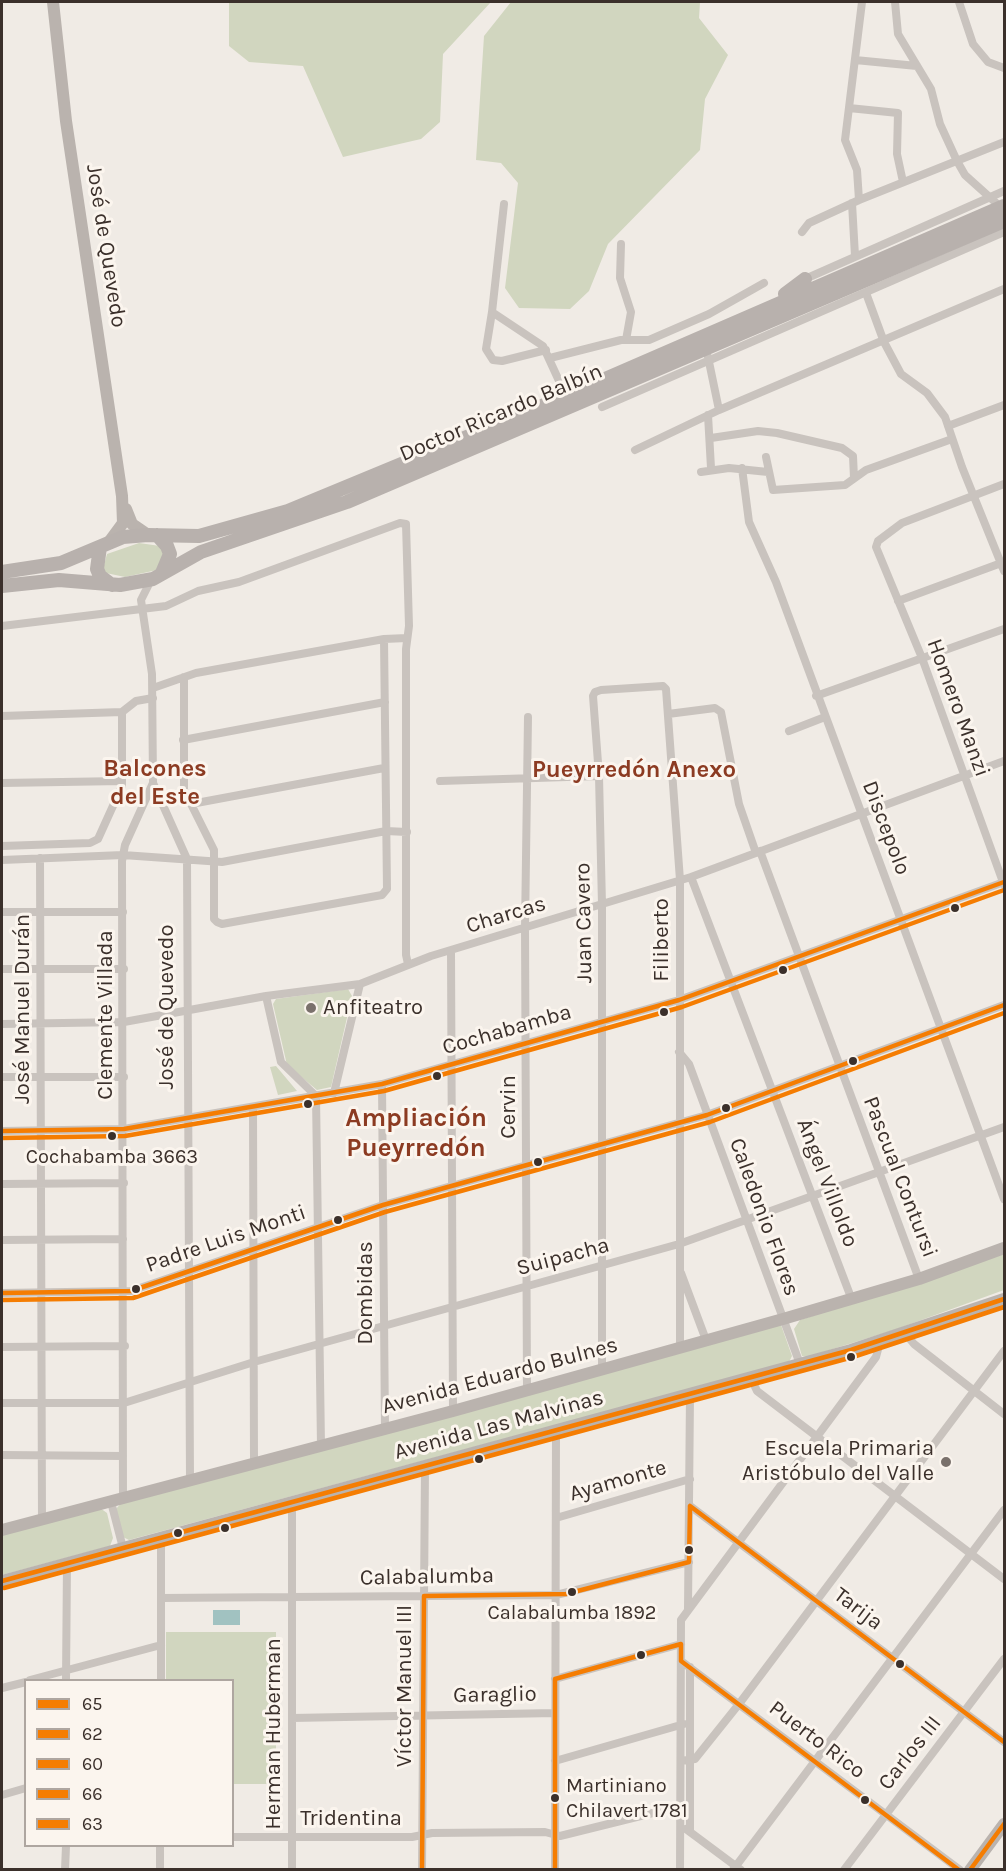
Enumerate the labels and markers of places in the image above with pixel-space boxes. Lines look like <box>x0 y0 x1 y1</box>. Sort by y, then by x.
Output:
unlabelled marker <box>949 902 961 914</box>
unlabelled marker <box>777 964 789 976</box>
place label: Anfiteatro <box>323 995 423 1021</box>
marker: Anfiteatro <box>304 1001 318 1015</box>
unlabelled marker <box>658 1006 670 1018</box>
unlabelled marker <box>847 1055 859 1067</box>
unlabelled marker <box>431 1070 443 1082</box>
unlabelled marker <box>302 1098 314 1110</box>
unlabelled marker <box>720 1102 732 1114</box>
marker: Cochabamba 3663 <box>106 1130 118 1142</box>
place label: Cochabamba 3663 <box>26 1145 198 1169</box>
unlabelled marker <box>532 1156 544 1168</box>
unlabelled marker <box>332 1214 344 1226</box>
unlabelled marker <box>130 1283 142 1295</box>
unlabelled marker <box>845 1351 857 1363</box>
place label: Escuela Primaria Aristóbulo del Valle <box>742 1436 934 1488</box>
unlabelled marker <box>473 1453 485 1465</box>
marker: Escuela Primaria Aristóbulo del Valle <box>939 1455 953 1469</box>
unlabelled marker <box>219 1522 231 1534</box>
unlabelled marker <box>172 1527 184 1539</box>
unlabelled marker <box>683 1544 695 1556</box>
marker: Calabalumba 1892 <box>566 1586 578 1598</box>
place label: Calabalumba 1892 <box>488 1601 656 1625</box>
unlabelled marker <box>635 1649 647 1661</box>
unlabelled marker <box>894 1658 906 1670</box>
place label: Martiniano Chilavert 1781 <box>566 1774 688 1821</box>
marker: Martiniano Chilavert 1781 <box>549 1792 561 1804</box>
unlabelled marker <box>859 1794 871 1806</box>

